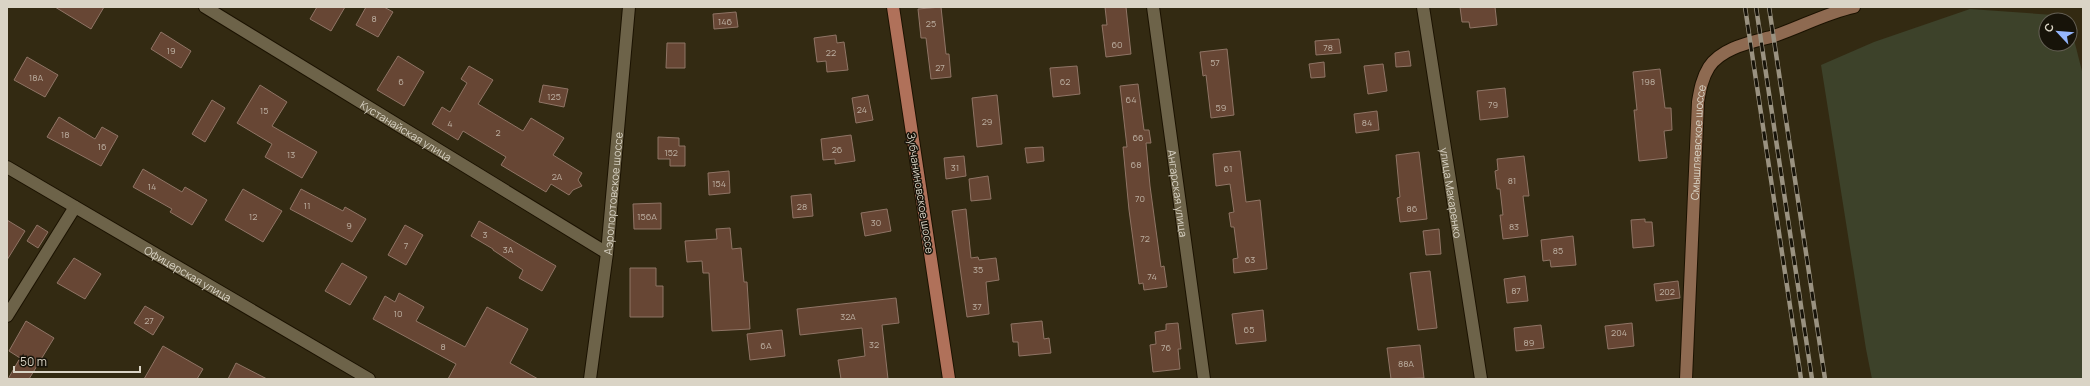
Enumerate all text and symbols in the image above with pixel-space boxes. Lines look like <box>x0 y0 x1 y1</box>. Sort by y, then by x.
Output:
house number: 8 <box>371 12 377 25</box>
north arrow <box>2038 12 2078 52</box>
house number: 146 <box>718 15 733 28</box>
house number: 25 <box>926 17 936 30</box>
text: С <box>2040 20 2057 34</box>
house number: 60 <box>1111 38 1123 51</box>
house number: 78 <box>1323 41 1333 54</box>
house number: 19 <box>166 44 176 57</box>
house number: 22 <box>826 46 836 59</box>
house number: 57 <box>1210 56 1220 69</box>
house number: 27 <box>935 61 945 74</box>
house number: 18А <box>29 71 44 84</box>
house number: 6 <box>398 75 404 88</box>
house number: 62 <box>1060 75 1070 88</box>
house number: 198 <box>1641 75 1655 88</box>
street label: Смышляевское шоссе <box>1686 82 1709 200</box>
house number: 125 <box>547 90 561 103</box>
house number: 64 <box>1126 93 1136 106</box>
street label: Кустанайская улица <box>358 96 455 164</box>
house number: 79 <box>1488 98 1498 111</box>
house number: 59 <box>1216 101 1226 114</box>
house number: 24 <box>857 103 867 116</box>
house number: 15 <box>260 104 268 117</box>
house number: 29 <box>982 115 992 128</box>
house number: 84 <box>1362 116 1372 129</box>
house number: 4 <box>447 117 453 130</box>
house number: 2 <box>495 126 501 139</box>
house number: 18 <box>61 128 69 141</box>
street label: Аэропортовское шоссе <box>599 131 625 255</box>
street label: Зубчаниновское шоссе <box>904 131 938 255</box>
house number: 66 <box>1132 131 1144 144</box>
house number: 16 <box>97 140 107 153</box>
house number: 26 <box>832 143 843 156</box>
house number: 152 <box>664 146 678 159</box>
street label: улица Макаренко <box>1437 146 1467 240</box>
house number: 13 <box>287 148 295 161</box>
street label: Ангарская улица <box>1165 149 1192 238</box>
house number: 68 <box>1131 158 1141 171</box>
house number: 31 <box>951 161 959 174</box>
house number: 61 <box>1224 162 1232 175</box>
house number: 2А <box>552 170 563 183</box>
house number: 81 <box>1508 174 1516 187</box>
house number: 154 <box>712 177 726 190</box>
house number: 14 <box>148 180 156 193</box>
house number: 70 <box>1135 192 1145 205</box>
house number: 11 <box>303 199 311 212</box>
house number: 28 <box>797 200 807 213</box>
house number: 86 <box>1407 202 1418 215</box>
house number: 12 <box>249 210 257 223</box>
house number: 156А <box>637 210 657 223</box>
house number: 30 <box>871 216 881 229</box>
house number: 9 <box>346 219 352 232</box>
house number: 83 <box>1509 220 1519 233</box>
house number: 3 <box>483 228 488 241</box>
house number: 72 <box>1140 232 1150 245</box>
house number: 7 <box>404 239 409 252</box>
street label: Офицерская улица <box>142 242 235 305</box>
house number: 3А <box>503 243 514 256</box>
house number: 85 <box>1553 244 1563 257</box>
house number: 63 <box>1245 253 1255 266</box>
house number: 35 <box>973 263 983 276</box>
house number: 74 <box>1147 270 1157 283</box>
house number: 87 <box>1511 284 1521 297</box>
house number: 202 <box>1659 285 1675 298</box>
house number: 37 <box>972 300 982 313</box>
house number: 10 <box>394 307 403 320</box>
house number: 32А <box>840 310 856 323</box>
house number: 27 <box>144 314 154 327</box>
house number: 65 <box>1244 323 1254 336</box>
house number: 204 <box>1611 326 1627 339</box>
house number: 89 <box>1524 336 1534 349</box>
house number: 32 <box>869 338 879 351</box>
house number: 6А <box>760 339 772 352</box>
house number: 8 <box>440 340 446 353</box>
house number: 76 <box>1161 341 1171 354</box>
scale bar <box>14 348 140 374</box>
text: 50 m <box>20 353 47 370</box>
house number: 88А <box>1398 357 1414 370</box>

